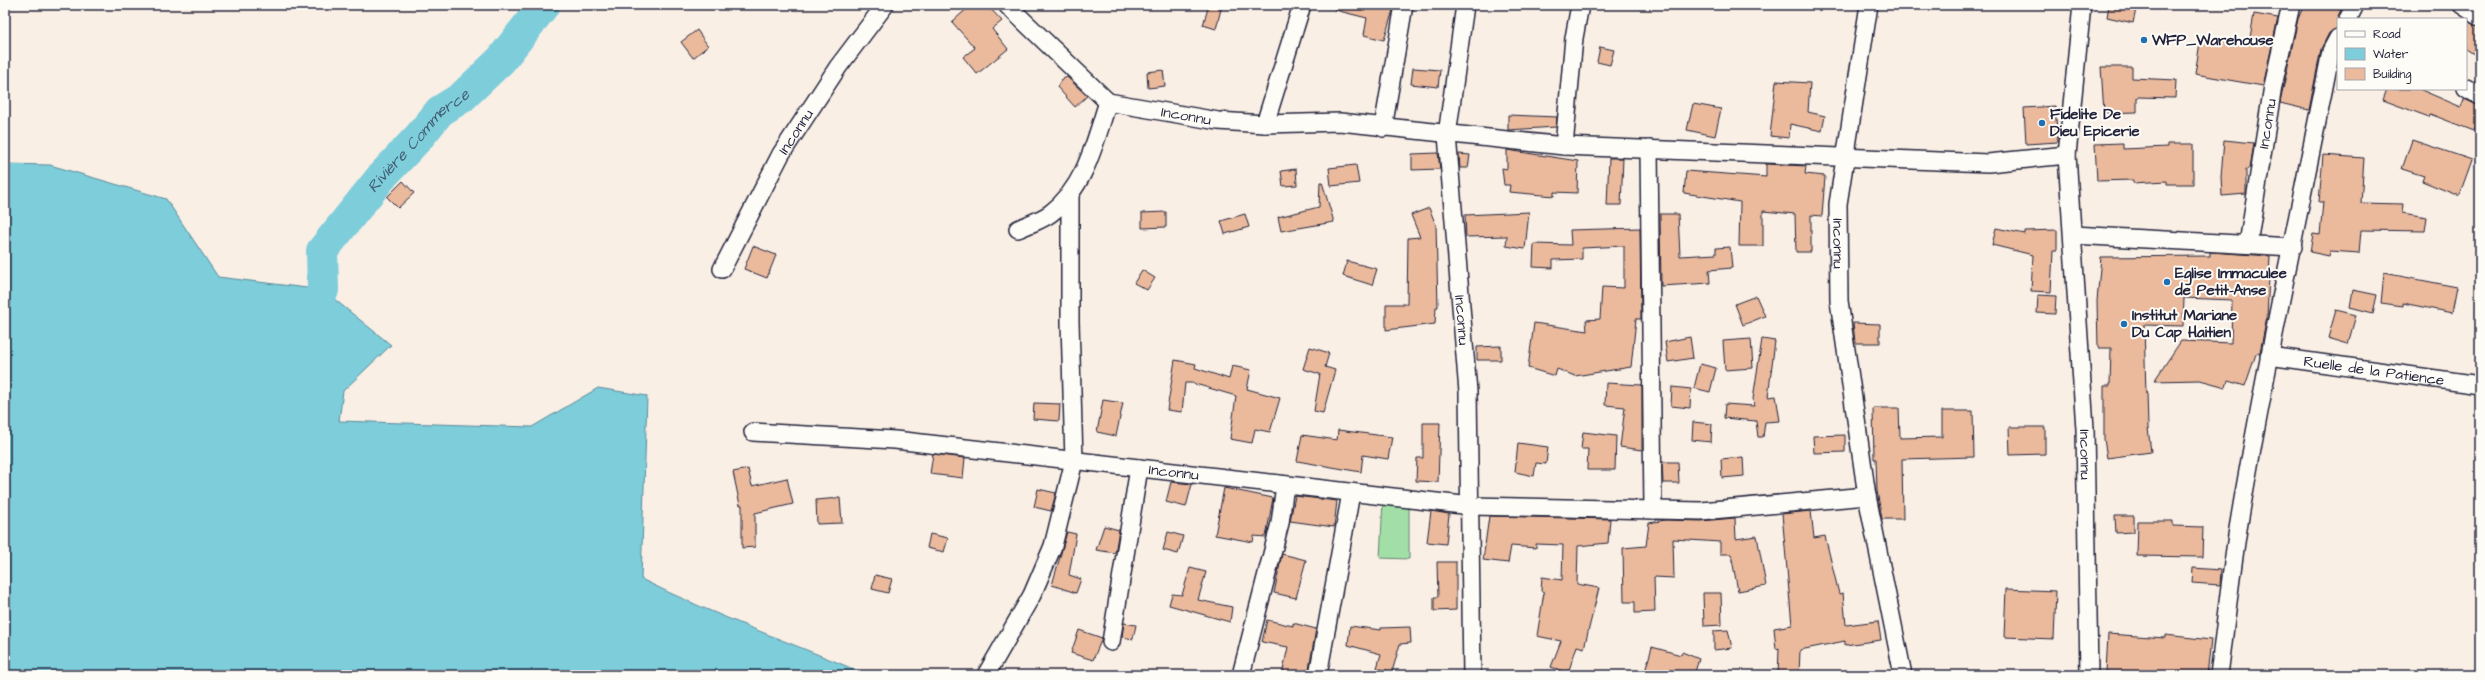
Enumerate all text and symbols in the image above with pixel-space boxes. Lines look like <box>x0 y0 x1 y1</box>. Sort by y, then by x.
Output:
legend <box>2337 18 2467 90</box>
text: Road <box>2373 26 2401 43</box>
place label: WFP_Warehouse <box>2151 30 2274 51</box>
marker: WFP_Warehouse <box>2139 35 2149 45</box>
text: Water <box>2373 46 2409 63</box>
text: Building <box>2373 66 2411 84</box>
water label: Rivière Commerce <box>362 83 476 197</box>
street label: Inconnu <box>2253 97 2281 150</box>
street label: Inconnu <box>1160 101 1213 130</box>
place label: Fidelite De Dieu Epicerie <box>2050 104 2140 142</box>
street label: Inconnu <box>773 105 818 158</box>
marker: Fidelite De Dieu Epicerie <box>2037 118 2047 128</box>
street label: Inconnu <box>1828 218 1849 269</box>
place label: Eglise Immaculee de Petit-Anse <box>2174 263 2287 301</box>
marker: Eglise Immaculee de Petit-Anse <box>2162 277 2172 287</box>
street label: Inconnu <box>1450 294 1475 346</box>
place label: Institut Mariane Du Cap Haitien <box>2132 305 2237 343</box>
marker: Institut Mariane Du Cap Haitien <box>2119 319 2129 329</box>
street label: Ruelle de la Patience <box>2302 350 2446 391</box>
street label: Inconnu <box>2075 429 2096 480</box>
street label: Inconnu <box>1148 459 1201 485</box>

